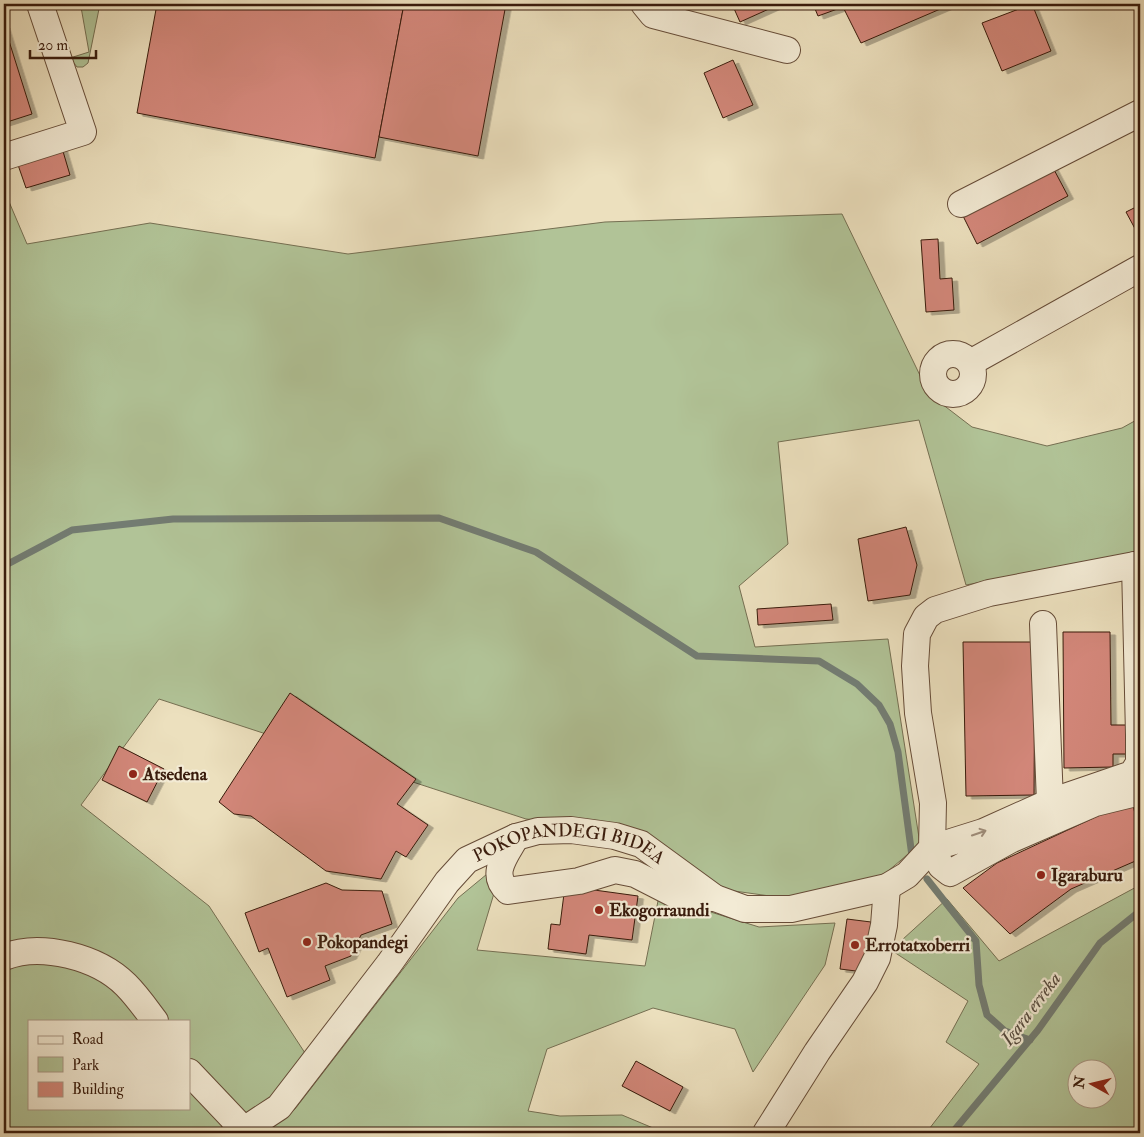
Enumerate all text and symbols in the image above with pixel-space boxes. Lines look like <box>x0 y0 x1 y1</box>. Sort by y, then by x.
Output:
scale bar <box>30 28 96 60</box>
text: 20 m <box>38 36 68 55</box>
place label: Atsedena <box>142 763 208 786</box>
marker: Atsedena <box>127 768 139 780</box>
text: POKOPANDEGI BIDEA <box>469 818 670 869</box>
one-way arrow <box>970 828 986 837</box>
street label: POKOPANDEGI BIDEA <box>469 849 669 875</box>
place label: Igaraburu <box>1051 864 1123 887</box>
marker: Igaraburu <box>1035 869 1047 881</box>
place label: Ekogorraundi <box>609 899 710 922</box>
marker: Ekogorraundi <box>593 904 605 916</box>
place label: Pokopandegi <box>317 931 409 954</box>
place label: Errotatxoberri <box>865 934 970 957</box>
marker: Pokopandegi <box>301 936 313 948</box>
marker: Errotatxoberri <box>849 939 861 951</box>
water label: Igara erreka <box>995 967 1066 1051</box>
legend <box>28 1020 190 1110</box>
text: Road <box>72 1030 104 1049</box>
text: Park <box>72 1056 99 1075</box>
north arrow <box>1066 1060 1116 1110</box>
text: N <box>1070 1074 1089 1091</box>
text: Building <box>72 1080 124 1099</box>

